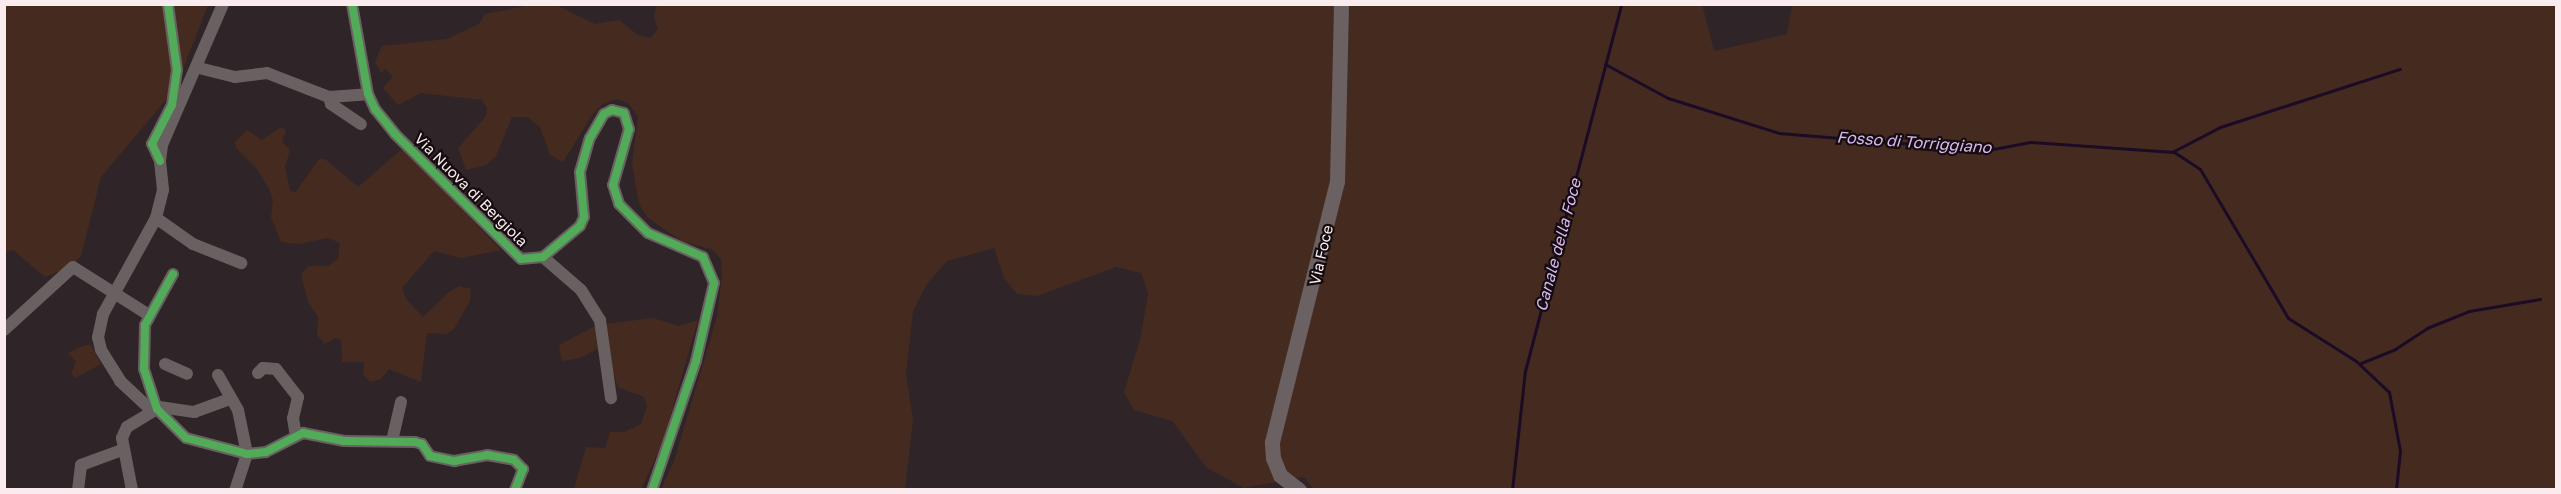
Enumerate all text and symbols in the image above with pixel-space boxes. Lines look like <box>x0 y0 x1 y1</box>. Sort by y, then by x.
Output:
water label: Fosso di Torriggiano <box>1836 127 1992 157</box>
street label: Via Nuova di Bergiola <box>411 130 531 250</box>
water label: Canale della Foce <box>1531 177 1585 313</box>
street label: Via Foce <box>1305 223 1337 287</box>

